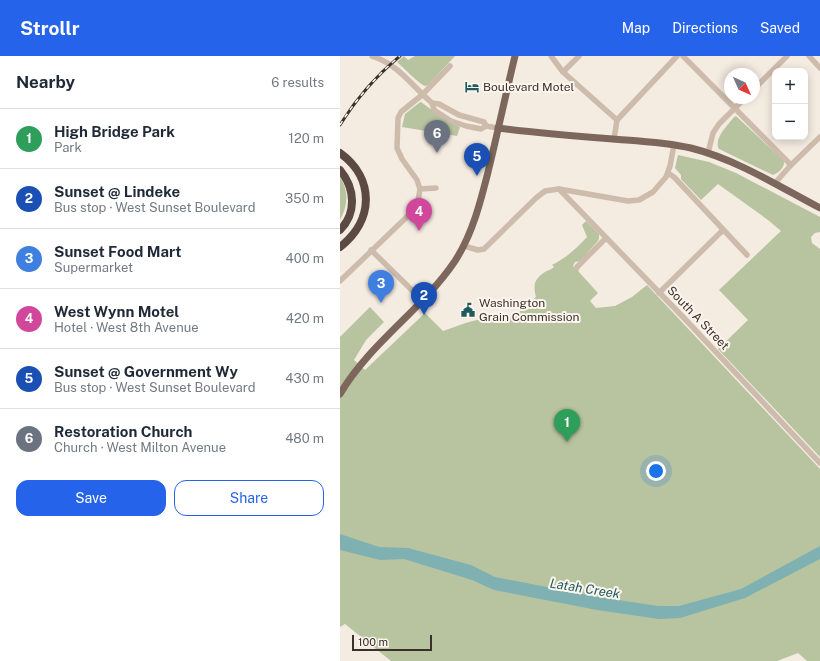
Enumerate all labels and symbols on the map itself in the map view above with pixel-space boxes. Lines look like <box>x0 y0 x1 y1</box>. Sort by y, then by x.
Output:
north arrow <box>724 68 760 104</box>
hotel icon: Boulevard Motel <box>464 79 480 95</box>
place label: Boulevard Motel <box>483 80 574 94</box>
pin: 6 <box>424 120 450 153</box>
pin: 5 <box>464 143 490 176</box>
pin: 4 <box>406 198 432 231</box>
pin: 3 <box>368 270 394 303</box>
pin: 2 <box>411 282 437 315</box>
street label: South A Street <box>664 283 732 353</box>
place label: Washington Grain Commission <box>479 296 579 324</box>
public building icon: Washington Grain Commission <box>460 302 476 318</box>
pin: 1 <box>554 409 580 442</box>
your location <box>646 461 666 481</box>
water label: Latah Creek <box>549 576 621 601</box>
scale bar <box>352 633 432 652</box>

